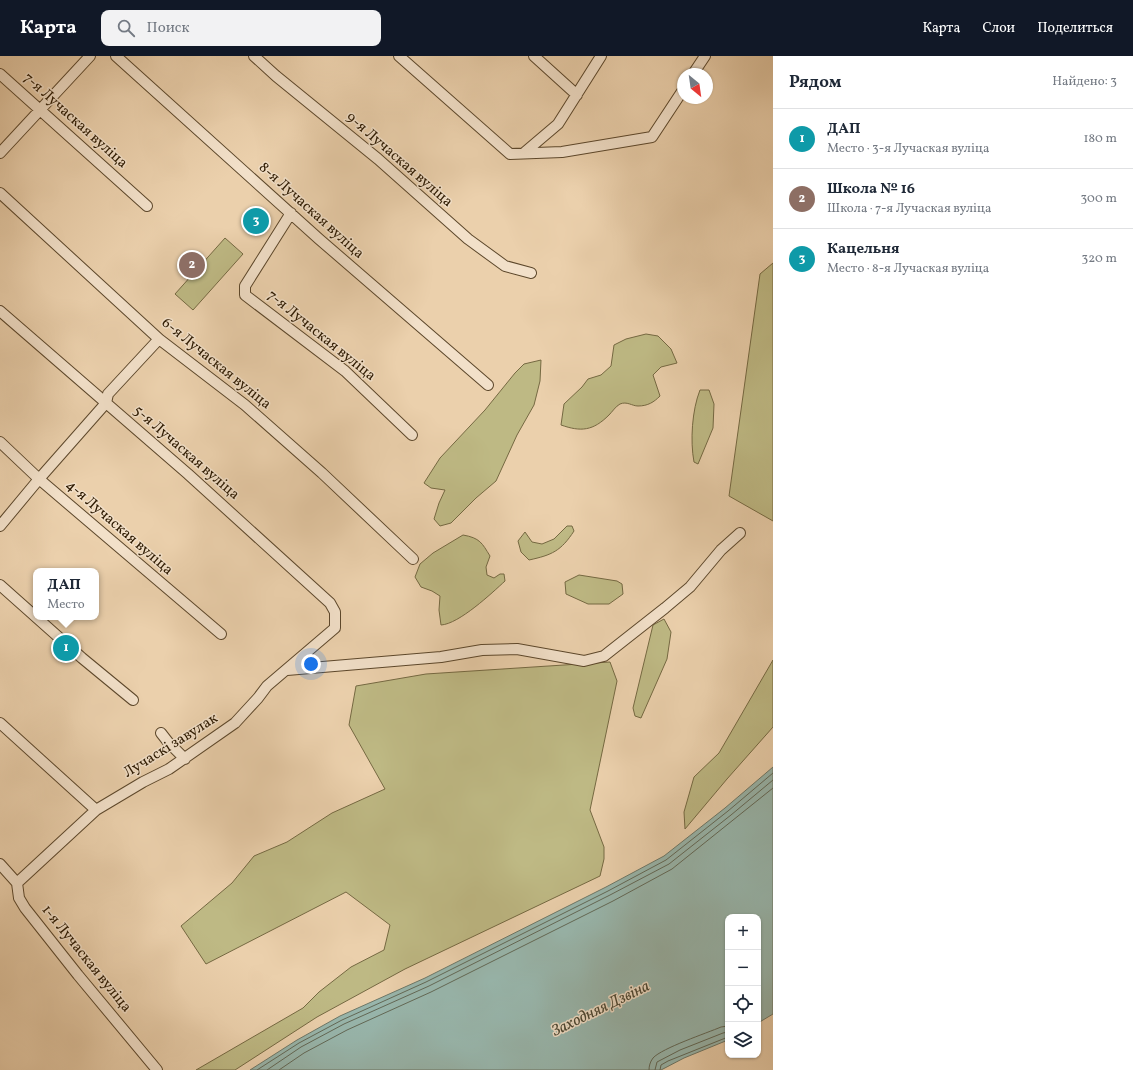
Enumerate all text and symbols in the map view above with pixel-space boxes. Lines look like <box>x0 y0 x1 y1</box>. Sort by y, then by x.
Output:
search box <box>101 10 381 46</box>
text: Карта <box>20 15 77 41</box>
icon: search <box>115 17 137 39</box>
text: Поиск <box>147 18 190 39</box>
text: Карта <box>922 19 960 38</box>
text: Слои <box>982 19 1015 38</box>
text: Поделиться <box>1037 19 1113 38</box>
street label: 7-я Лучаская вуліца <box>18 68 132 174</box>
north arrow <box>677 68 713 104</box>
text: Рядом <box>789 71 842 94</box>
text: Найдено: 3 <box>1052 73 1117 91</box>
street label: 9-я Лучаская вуліца <box>341 107 457 213</box>
text: ДАП <box>827 119 861 140</box>
text: 1 <box>799 130 805 148</box>
text: 180 m <box>1083 130 1117 148</box>
text: Место · 3-я Лучаская вуліца <box>827 140 989 158</box>
street label: 8-я Лучаская вуліца <box>254 158 368 264</box>
text: Школа № 16 <box>827 179 915 200</box>
text: 2 <box>799 190 805 208</box>
text: 300 m <box>1081 190 1117 208</box>
text: Школа · 7-я Лучаская вуліца <box>827 200 992 218</box>
pin: 3 <box>243 206 269 236</box>
text: Кацельня <box>827 239 900 260</box>
pin: 2 <box>179 250 205 280</box>
text: 3 <box>799 250 805 268</box>
text: 320 m <box>1082 250 1117 268</box>
text: Место · 8-я Лучаская вуліца <box>827 260 989 278</box>
street label: 7-я Лучаская вуліца <box>262 286 380 386</box>
street label: 6-я Лучаская вуліца <box>157 313 275 415</box>
street label: 5-я Лучаская вуліца <box>128 401 244 505</box>
street label: 4-я Лучаская вуліца <box>61 475 177 581</box>
popup <box>33 568 99 620</box>
text: ДАП <box>47 575 81 596</box>
text: Место <box>47 596 85 614</box>
pin: 1 <box>53 633 79 663</box>
your location <box>301 654 321 674</box>
street label: Лучаскі завулак <box>120 708 222 784</box>
street label: 1-я Лучаская вуліца <box>36 901 136 1017</box>
map controls <box>725 914 761 1058</box>
button: + <box>725 914 761 950</box>
button: − <box>725 950 761 986</box>
water label: Заходняя Дзвіна <box>547 976 654 1043</box>
button: locate <box>725 986 761 1022</box>
button: layers <box>725 1022 761 1058</box>

